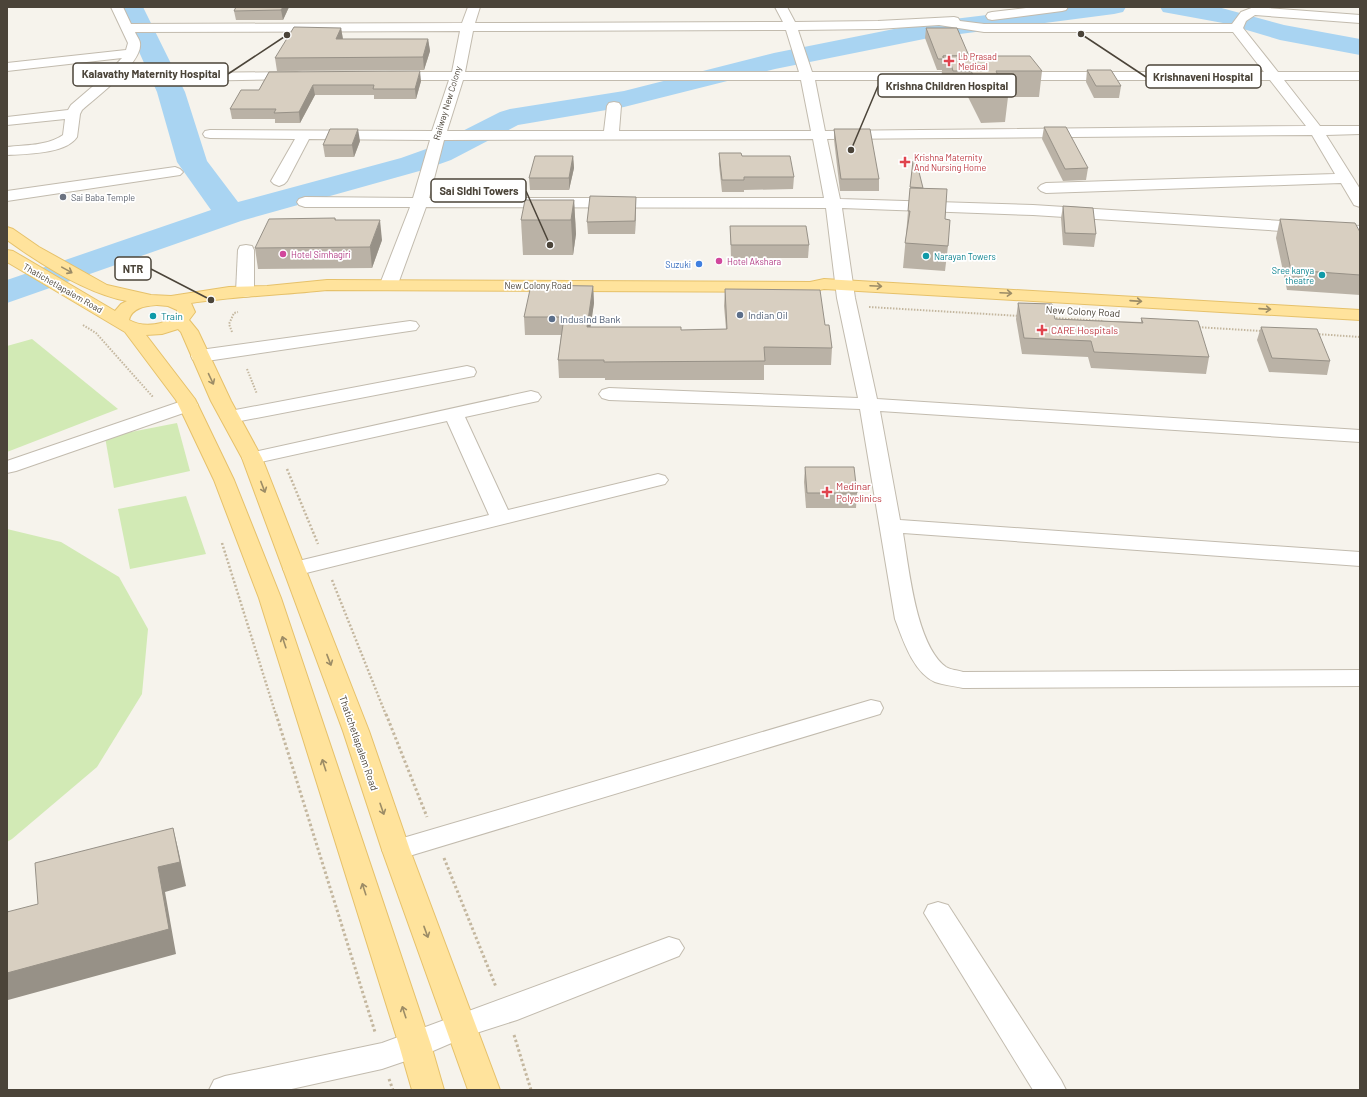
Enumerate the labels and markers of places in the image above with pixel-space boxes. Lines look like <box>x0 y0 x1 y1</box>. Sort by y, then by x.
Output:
place label: Lb Prasad Medical <box>958 51 997 72</box>
marker: Lb Prasad Medical <box>943 55 955 67</box>
callout: Kalavathy Maternity Hospital <box>73 63 228 86</box>
callout: Krishnaveni Hospital <box>1146 65 1261 88</box>
callout: Krishna Children Hospital <box>878 74 1016 97</box>
place label: Krishna Maternity And Nursing Home <box>914 152 986 173</box>
marker: Krishna Maternity And Nursing Home <box>899 156 911 168</box>
callout: Sai SIdhi Towers <box>431 179 526 202</box>
marker: Sai Baba Temple <box>58 192 68 202</box>
place label: Sai Baba Temple <box>71 192 135 203</box>
marker: Hotel Simhagiri <box>278 249 288 259</box>
place label: Hotel Simhagiri <box>291 249 351 260</box>
marker: Narayan Towers <box>921 251 931 261</box>
place label: Narayan Towers <box>934 251 996 262</box>
marker: Hotel Akshara <box>714 256 724 266</box>
place label: Hotel Akshara <box>727 256 781 267</box>
callout: NTR <box>115 257 151 280</box>
place label: Suzuki <box>665 259 691 270</box>
marker: Suzuki <box>694 259 704 269</box>
place label: Sree kanya theatre <box>1272 265 1314 286</box>
marker: Sree kanya theatre <box>1317 270 1327 280</box>
place label: Indian Oil <box>748 309 788 321</box>
place label: Train <box>161 310 183 322</box>
marker: Indian Oil <box>735 310 745 320</box>
marker: Train <box>148 311 158 321</box>
place label: IndusInd Bank <box>560 313 621 325</box>
marker: IndusInd Bank <box>547 314 557 324</box>
marker: CARE Hospitals <box>1036 324 1048 336</box>
place label: CARE Hospitals <box>1051 324 1118 336</box>
place label: Medinar Polyclinics <box>836 480 882 504</box>
marker: Medinar Polyclinics <box>821 486 833 498</box>

